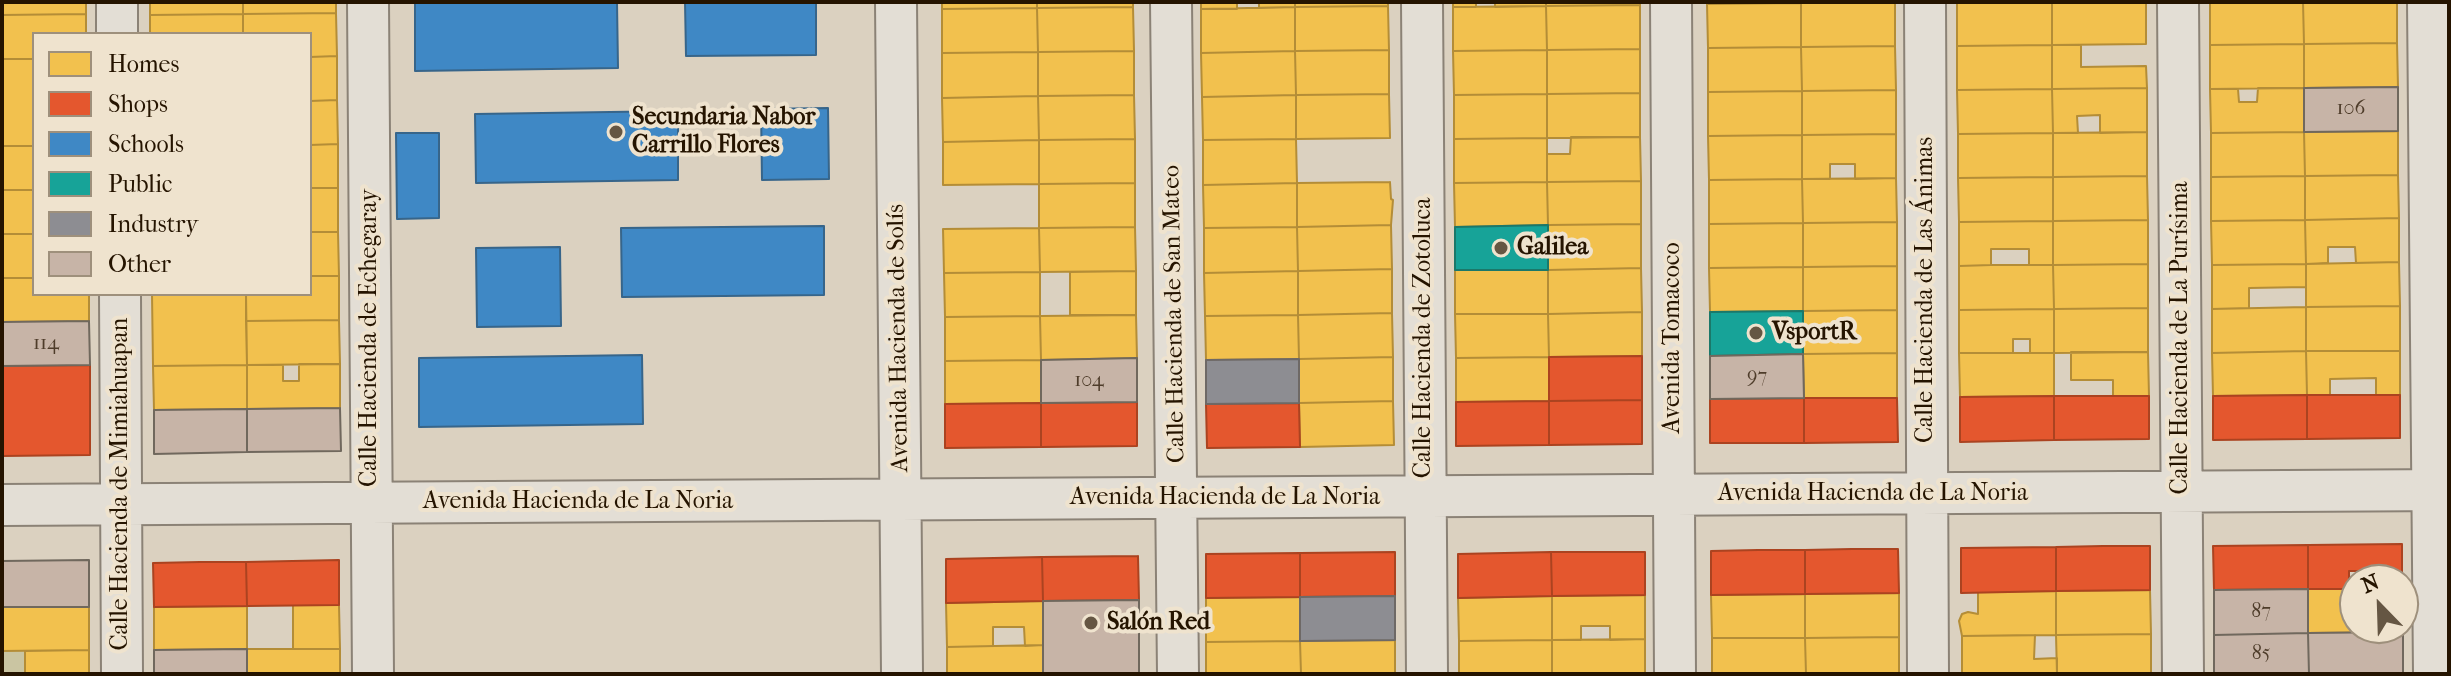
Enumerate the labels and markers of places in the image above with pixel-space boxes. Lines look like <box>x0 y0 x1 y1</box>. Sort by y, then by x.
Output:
place label: Secundaria Nabor Carrillo Flores <box>632 104 816 160</box>
marker: Secundaria Nabor Carrillo Flores <box>607 123 625 141</box>
place label: Galilea <box>1517 234 1588 262</box>
marker: Galilea <box>1492 239 1510 257</box>
place label: VsportR <box>1772 319 1856 347</box>
marker: VsportR <box>1747 324 1765 342</box>
place label: Salón Red <box>1107 609 1210 637</box>
marker: Salón Red <box>1082 614 1100 632</box>

